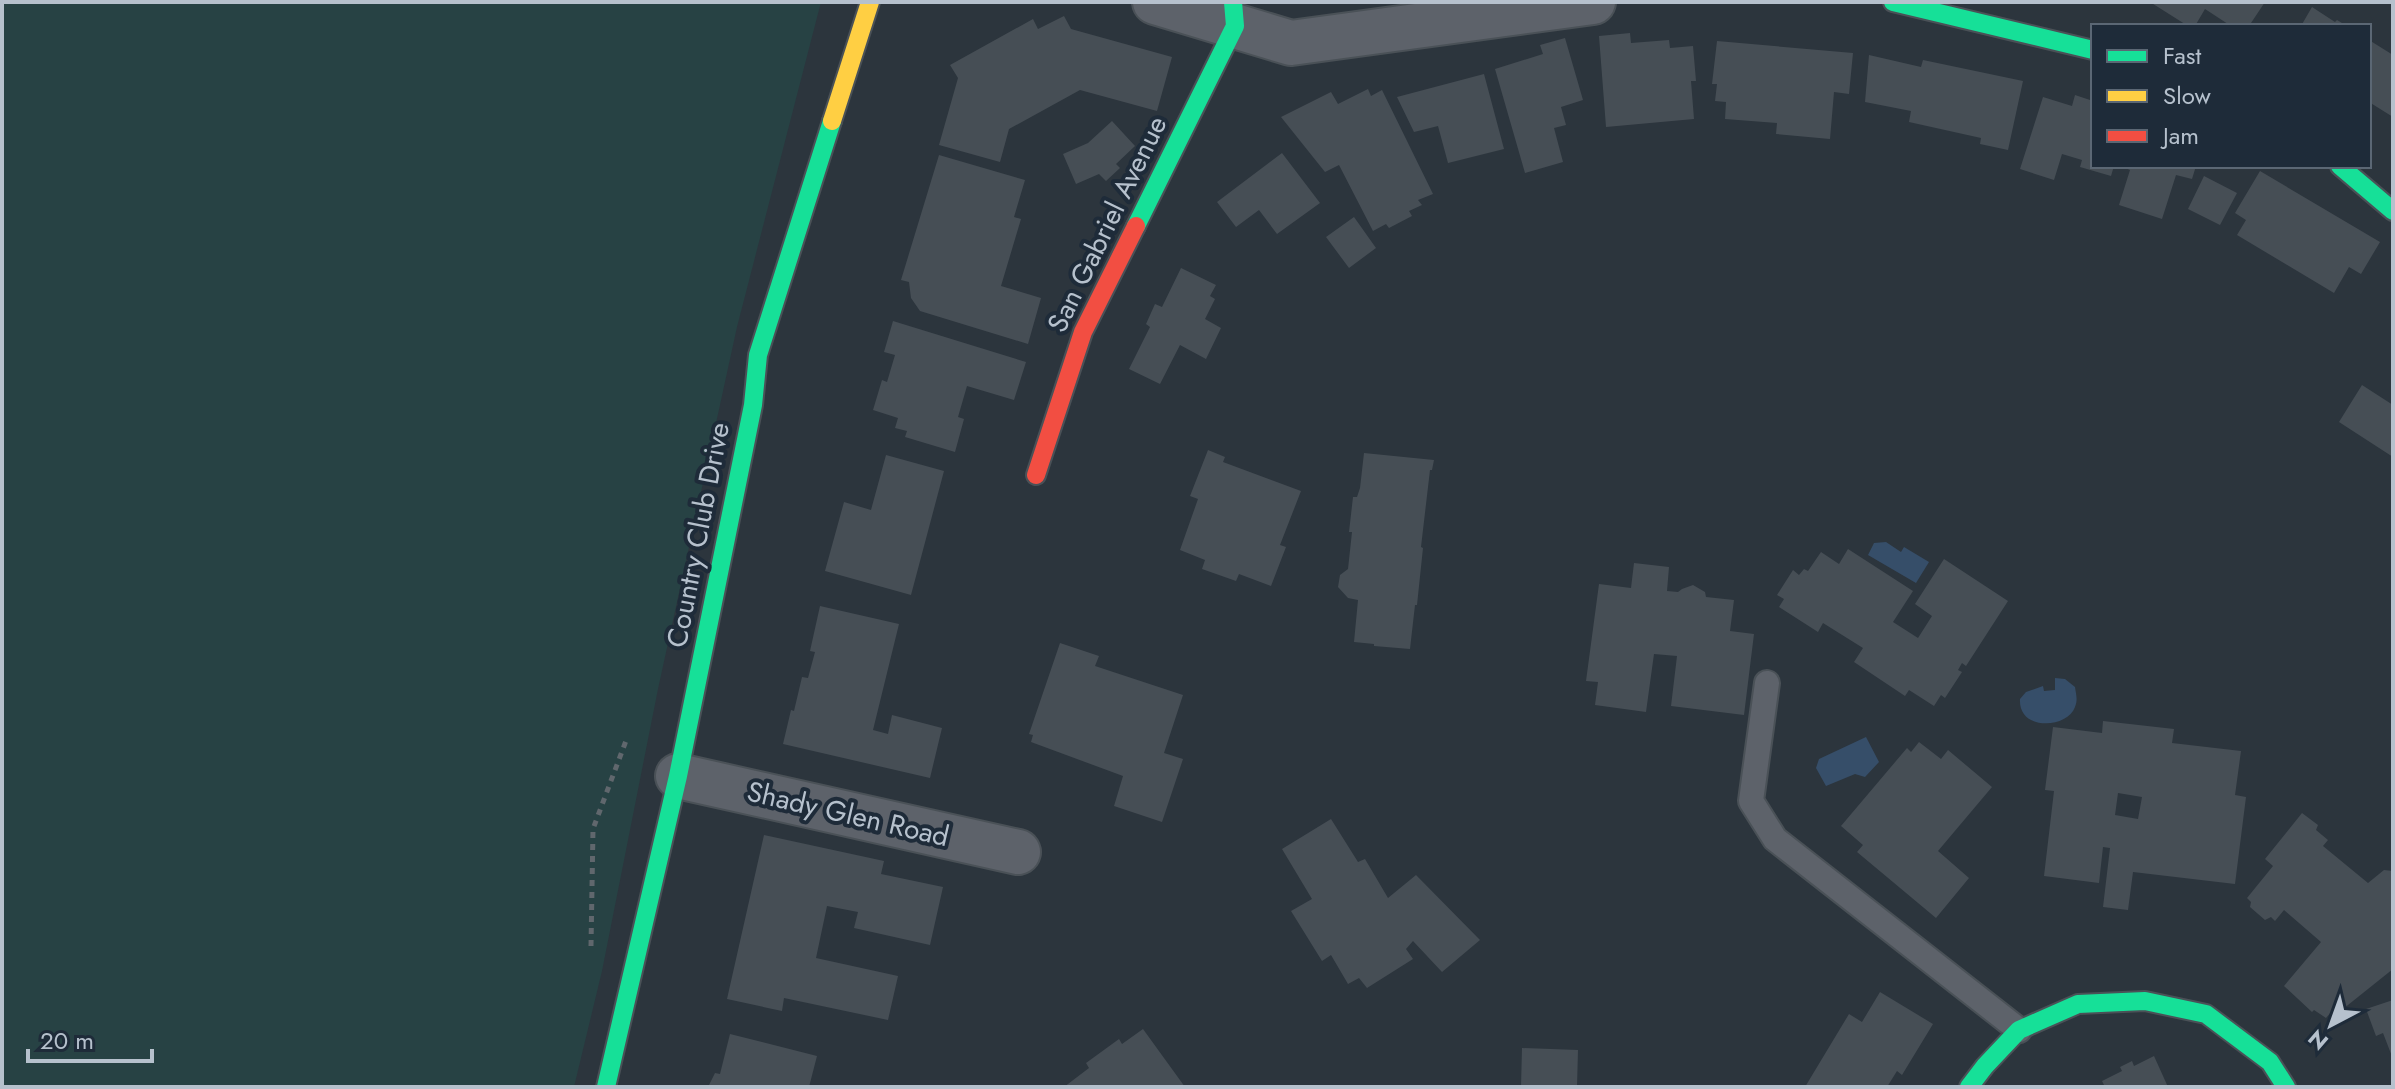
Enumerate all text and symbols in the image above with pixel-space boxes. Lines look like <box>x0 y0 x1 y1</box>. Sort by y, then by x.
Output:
legend <box>2091 24 2371 168</box>
text: Fast <box>2163 38 2201 73</box>
text: Slow <box>2163 78 2211 113</box>
street label: San Gabriel Avenue <box>1037 109 1177 339</box>
text: Jam <box>2160 118 2199 153</box>
street label: Country Club Drive <box>656 419 740 651</box>
street label: Shady Glen Road <box>743 771 953 857</box>
north arrow <box>2291 985 2371 1065</box>
scale bar <box>28 1013 152 1063</box>
text: N <box>2301 1022 2335 1058</box>
text: 20 m <box>40 1023 94 1058</box>

